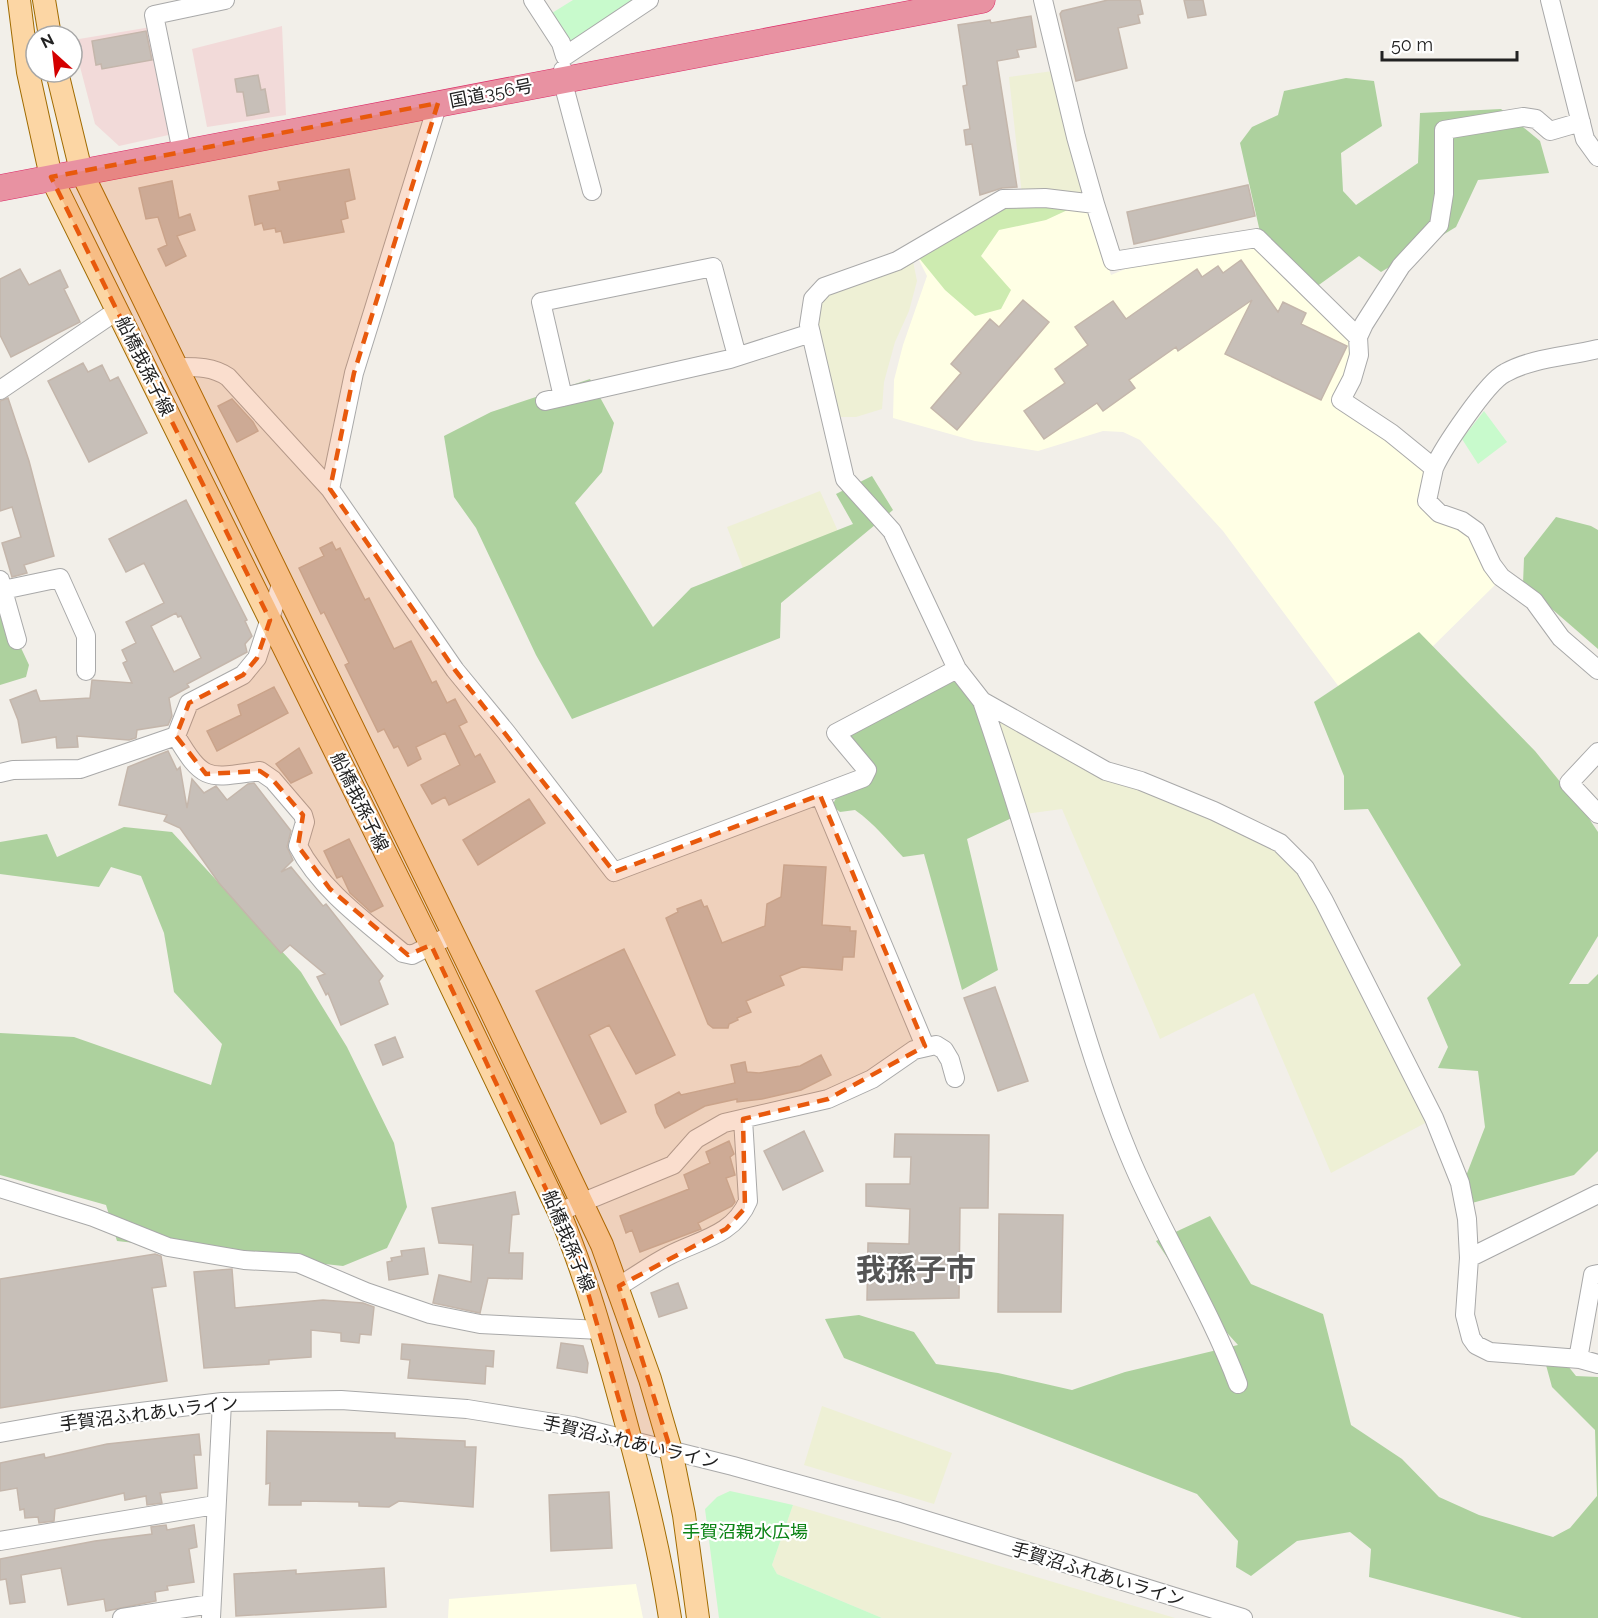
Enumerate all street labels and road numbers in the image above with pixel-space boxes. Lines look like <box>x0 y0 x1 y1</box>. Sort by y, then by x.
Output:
street label: 国道356号 <box>448 75 534 111</box>
street label: 船橋我孫子線 <box>112 313 178 419</box>
street label: 船橋我孫子線 <box>327 749 393 855</box>
street label: 船橋我孫子線 <box>539 1187 599 1295</box>
street label: 手賀沼ふれあいライン <box>58 1392 240 1434</box>
street label: 手賀沼ふれあいライン <box>541 1412 721 1472</box>
street label: 手賀沼ふれあいライン <box>1009 1538 1187 1610</box>

